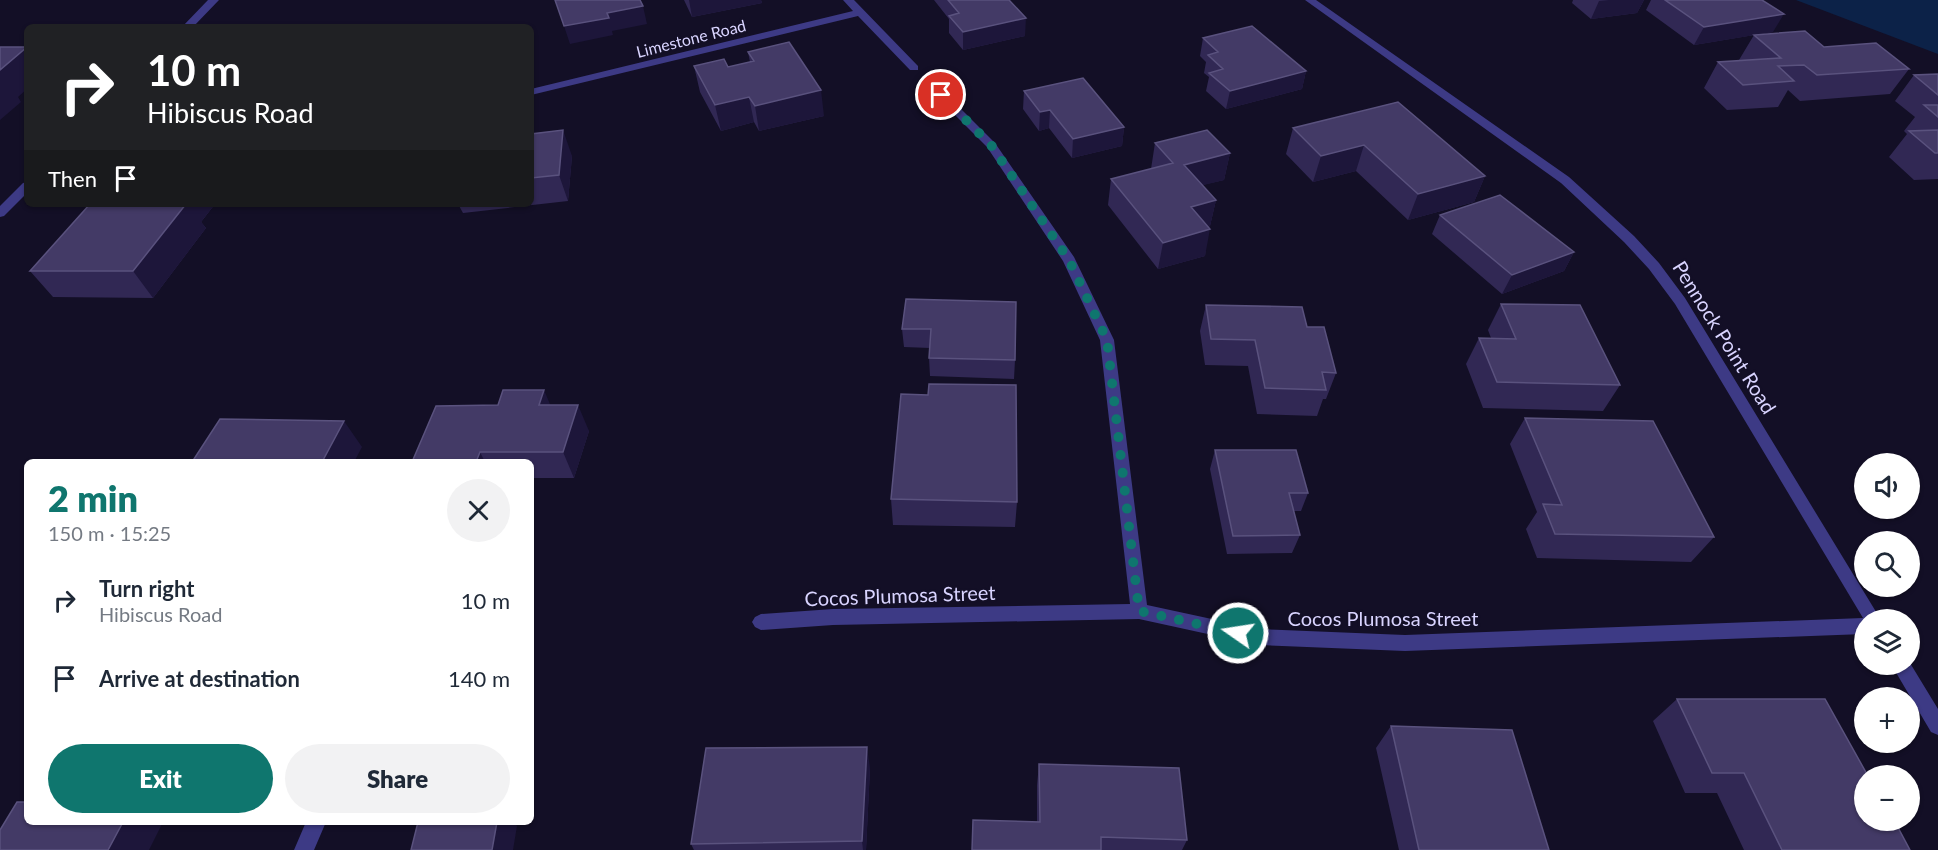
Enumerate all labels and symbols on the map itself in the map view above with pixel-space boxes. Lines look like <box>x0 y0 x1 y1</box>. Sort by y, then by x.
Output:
street label: Limestone Road <box>634 15 748 61</box>
pin <box>915 69 966 120</box>
street label: Pennock Point Road <box>1668 256 1782 418</box>
street label: Cocos Plumosa Street <box>804 580 996 610</box>
position arrow <box>1206 601 1270 665</box>
street label: Cocos Plumosa Street <box>1288 606 1478 630</box>

